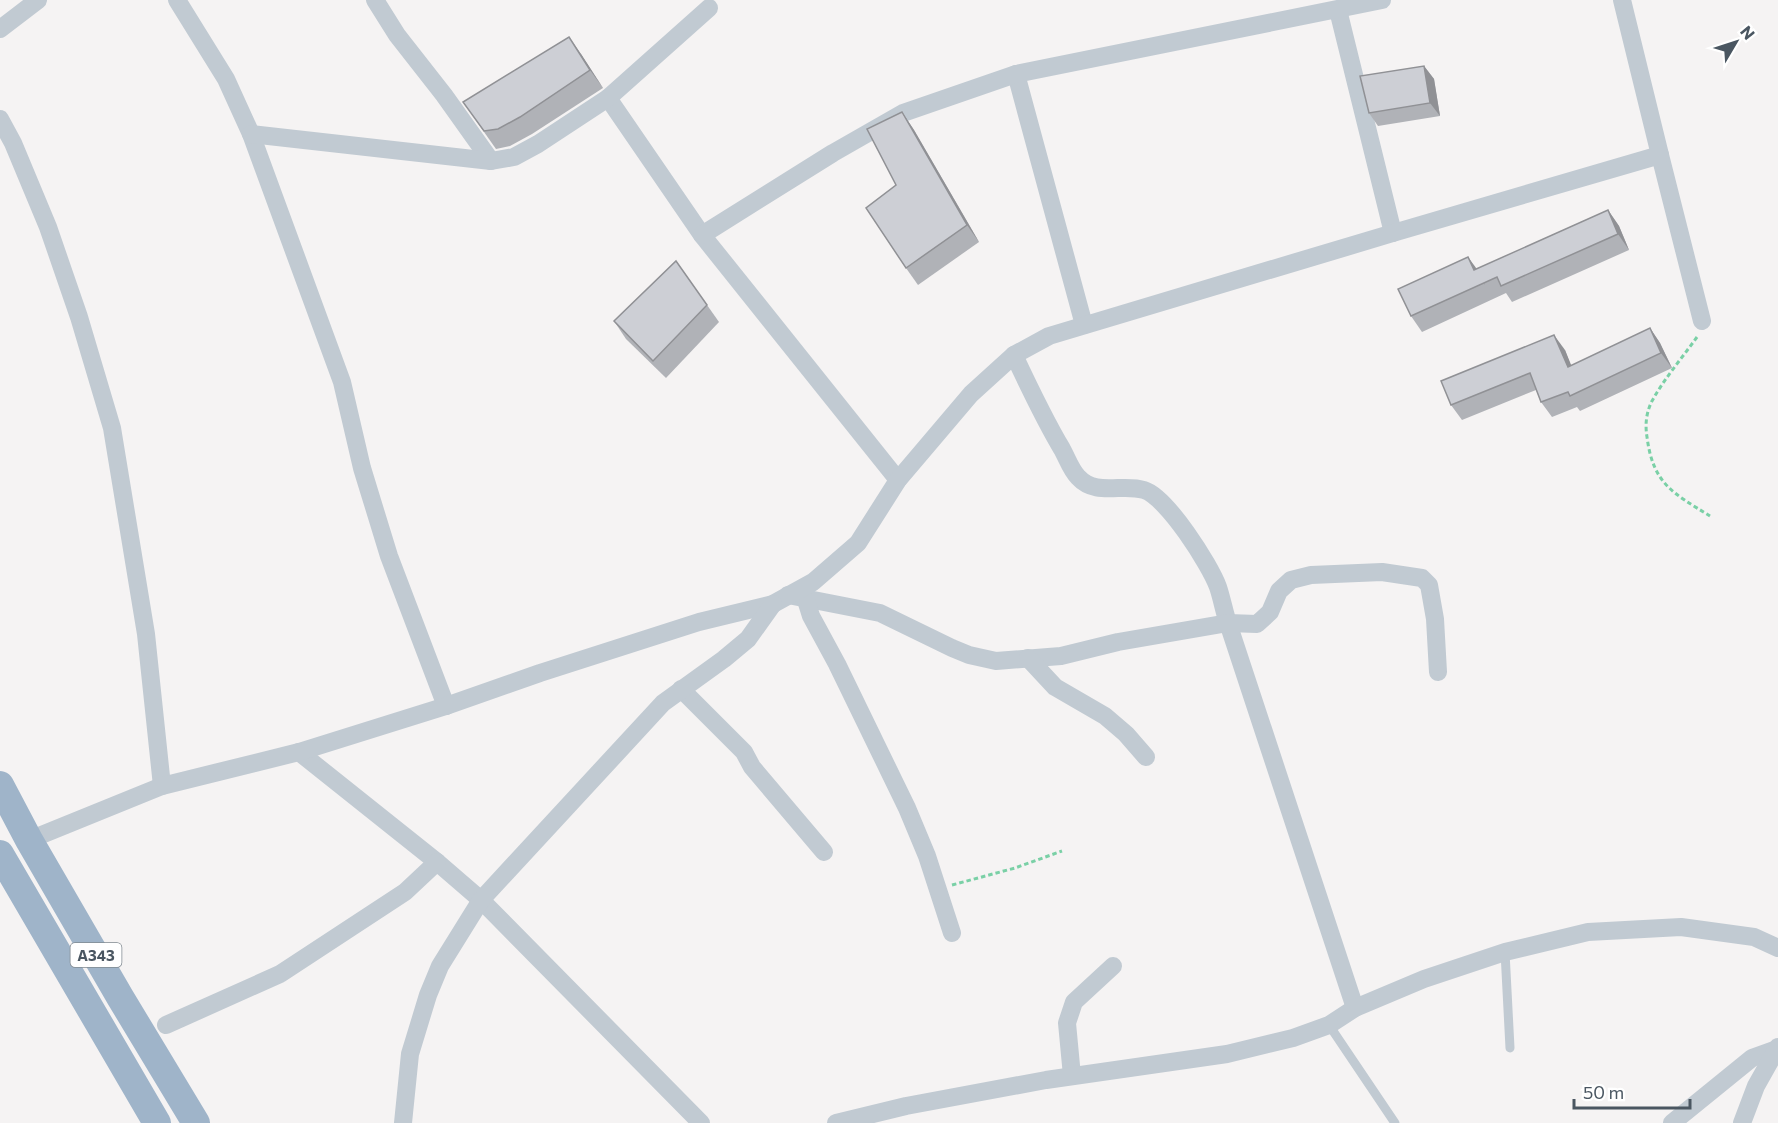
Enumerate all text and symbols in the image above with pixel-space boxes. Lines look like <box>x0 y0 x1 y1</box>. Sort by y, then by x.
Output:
north arrow <box>1706 12 1766 72</box>
text: N <box>1737 22 1759 43</box>
road number: A343 <box>70 943 122 967</box>
scale bar <box>1574 1072 1690 1110</box>
text: 50 m <box>1583 1081 1624 1103</box>

